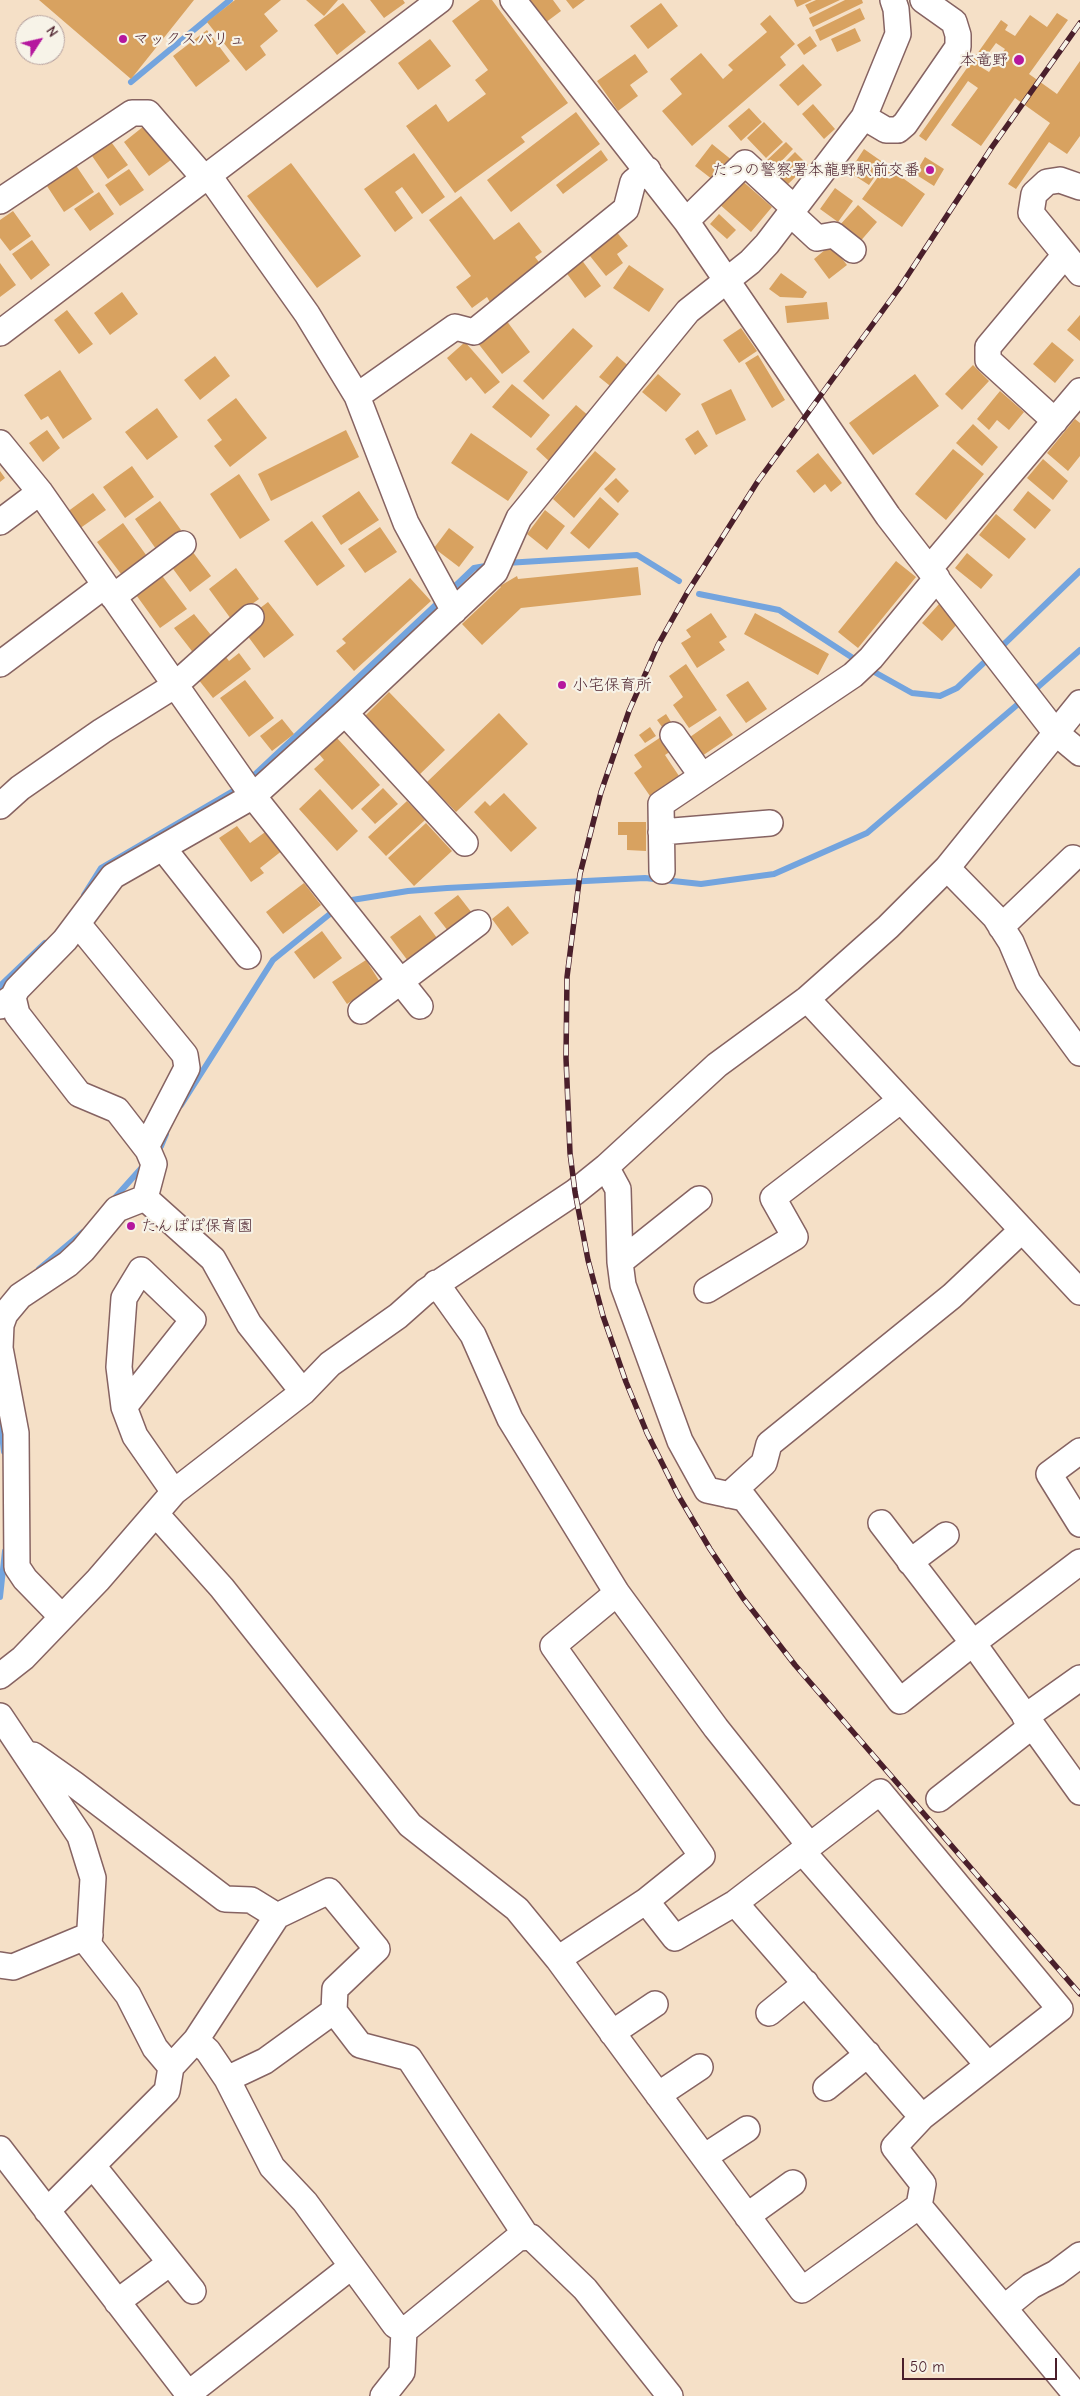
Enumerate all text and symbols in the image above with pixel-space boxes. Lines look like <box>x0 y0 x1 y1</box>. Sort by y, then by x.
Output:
north arrow <box>15 15 65 65</box>
text: N <box>42 23 61 40</box>
place label: マックスバリュ <box>133 29 245 49</box>
marker: マックスバリュ <box>117 33 129 45</box>
place label: 本竜野 <box>960 50 1008 70</box>
marker: 本竜野 <box>1012 53 1026 67</box>
place label: たつの警察署本龍野駅前交番 <box>712 160 920 180</box>
marker: たつの警察署本龍野駅前交番 <box>924 164 936 176</box>
place label: 小宅保育所 <box>572 675 652 695</box>
marker: 小宅保育所 <box>556 679 568 691</box>
place label: たんぽぽ保育園 <box>141 1216 253 1236</box>
marker: たんぽぽ保育園 <box>125 1220 137 1232</box>
scale bar <box>905 2348 1060 2380</box>
text: 50 m <box>910 2358 945 2376</box>

